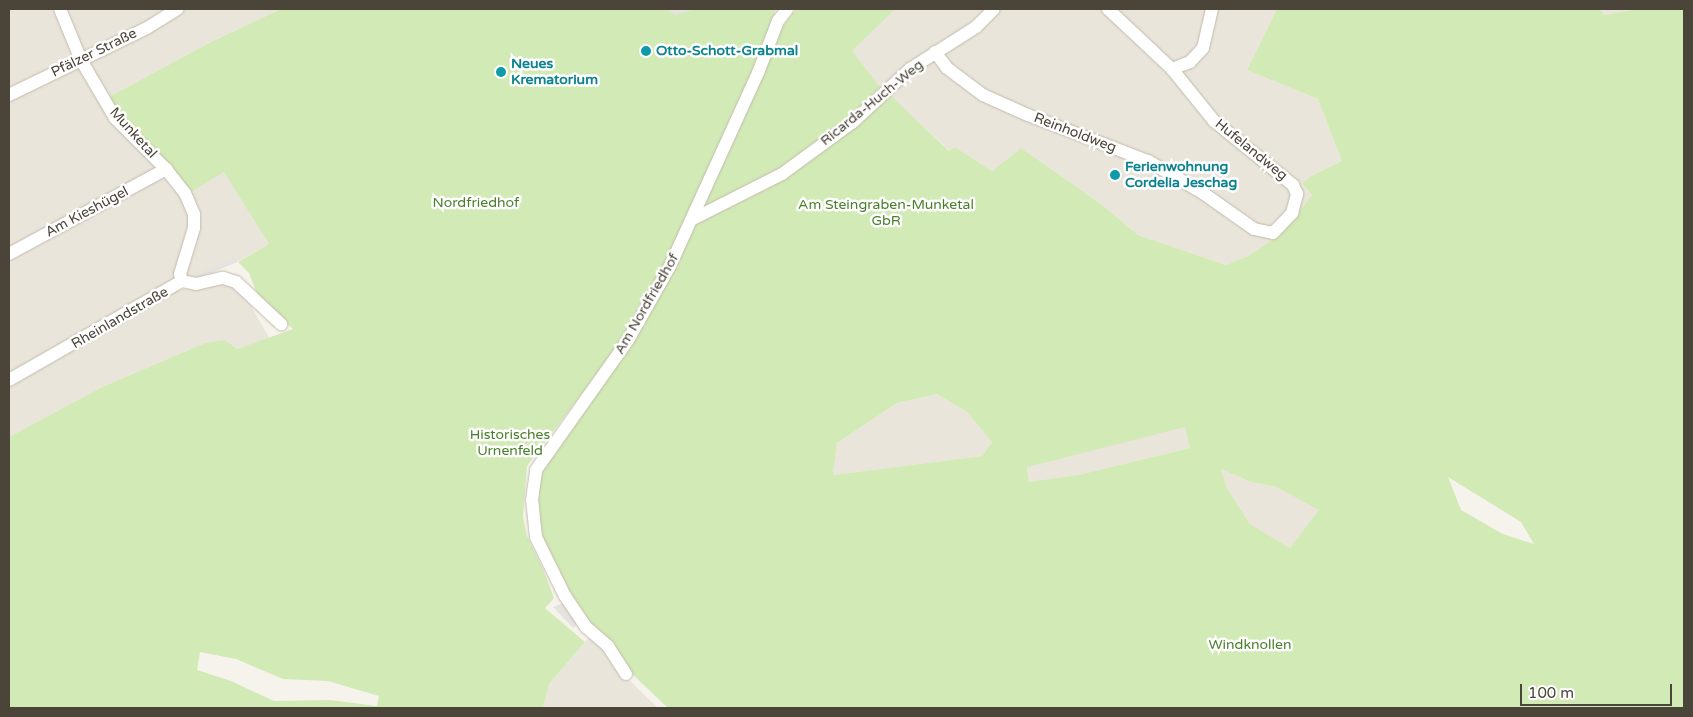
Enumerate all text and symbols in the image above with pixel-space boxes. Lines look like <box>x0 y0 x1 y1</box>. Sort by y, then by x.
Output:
street label: Pfälzer Straße <box>48 25 140 81</box>
place label: Otto-Schott-Grabmal <box>656 43 798 59</box>
marker: Otto-Schott-Grabmal <box>640 45 652 57</box>
place label: Neues Krematorium <box>511 56 598 88</box>
street label: Ricarda-Huch-Weg <box>817 56 927 150</box>
marker: Neues Krematorium <box>495 66 507 78</box>
street label: Munketal <box>106 104 160 162</box>
street label: Reinholdweg <box>1031 110 1119 156</box>
street label: Hufelandweg <box>1211 116 1291 184</box>
place label: Ferienwohnung Cordelia Jeschag <box>1125 159 1237 192</box>
marker: Ferienwohnung Cordelia Jeschag <box>1109 169 1121 181</box>
street label: Am Kieshügel <box>43 183 131 241</box>
park label: Nordfriedhof <box>433 195 519 211</box>
park label: Am Steingraben-Munketal GbR <box>798 197 974 230</box>
street label: Am Nordfriedhof <box>611 251 683 357</box>
street label: Rheinlandstraße <box>69 284 171 352</box>
park label: Historisches Urnenfeld <box>470 427 550 460</box>
park label: Windknollen <box>1209 637 1291 653</box>
scale bar <box>1523 674 1676 706</box>
text: 100 m <box>1528 684 1574 702</box>

